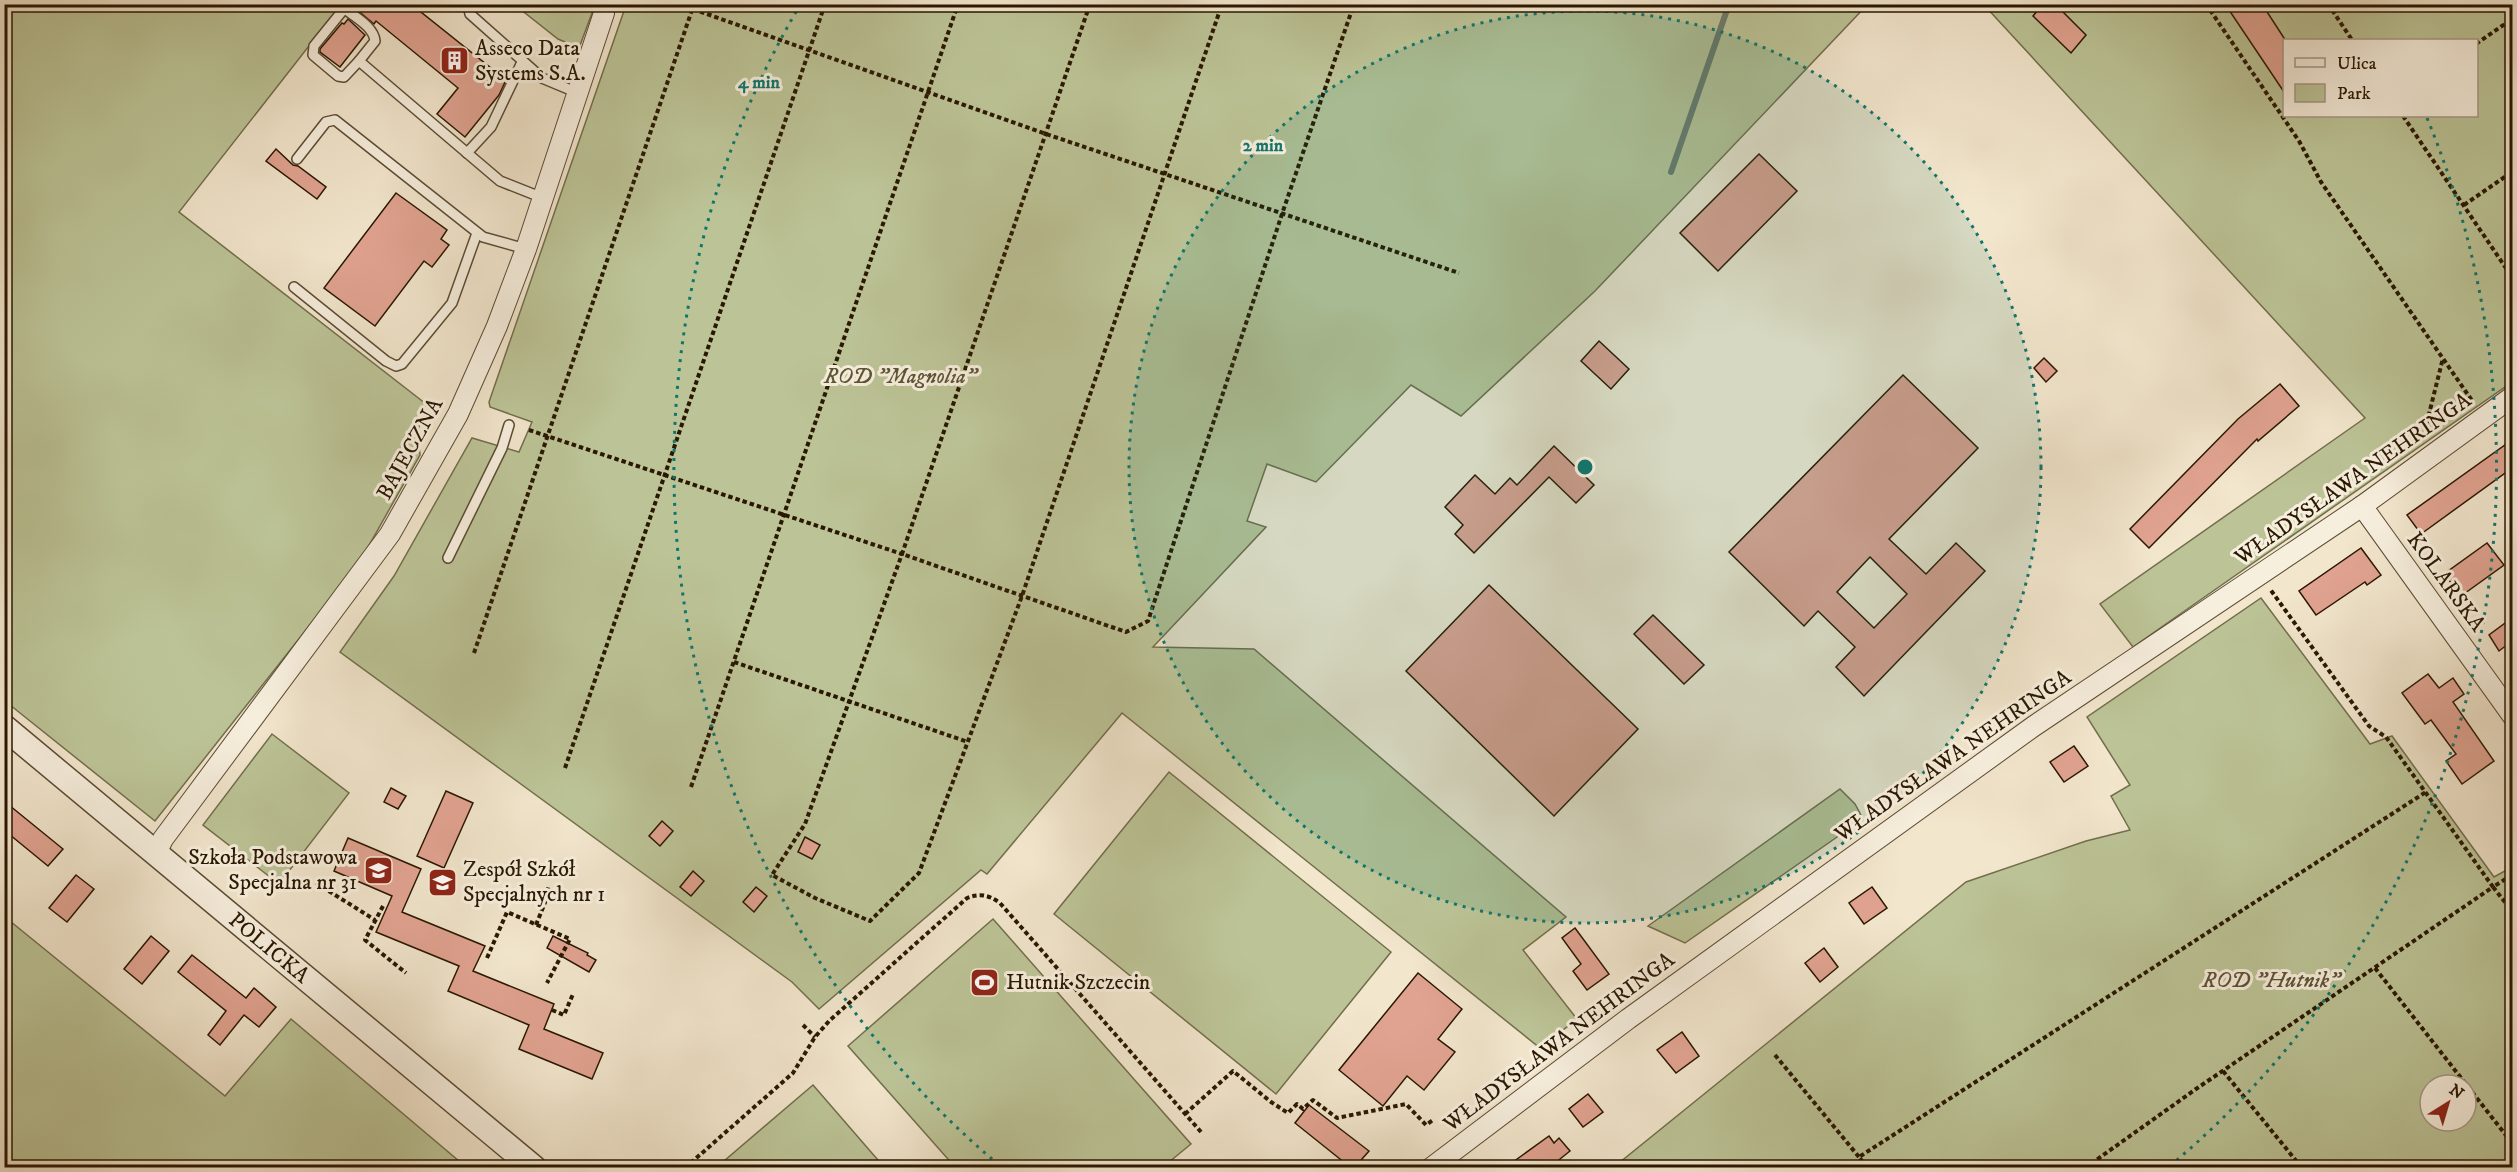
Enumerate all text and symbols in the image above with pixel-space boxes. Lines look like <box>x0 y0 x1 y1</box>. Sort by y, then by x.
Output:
place label: Asseco Data Systems S.A. <box>475 35 586 87</box>
legend <box>2283 39 2478 117</box>
building icon: Asseco Data Systems S.A. <box>438 45 470 77</box>
text: Ulica <box>2337 53 2377 75</box>
text: 4 min <box>737 72 780 94</box>
text: Park <box>2337 83 2371 105</box>
text: 2 min <box>1243 135 1284 157</box>
park label: ROD "Magnolia" <box>823 363 979 390</box>
street label: WŁADYSŁAWA NEHRINGA <box>2229 386 2477 572</box>
street label: BAJECZNA <box>371 392 450 505</box>
centre of rings <box>1575 457 1595 477</box>
street label: KOLARSKA <box>2401 527 2492 638</box>
street label: WŁADYSŁAWA NEHRINGA <box>1829 663 2077 849</box>
place label: Szkoła Podstawowa Specjalna nr 31 <box>188 844 358 896</box>
school or university icon: Szkoła Podstawowa Specjalna nr 31 <box>362 854 394 886</box>
place label: Zespół Szkół Specjalnych nr 1 <box>463 856 605 908</box>
school or university icon: Zespół Szkół Specjalnych nr 1 <box>426 866 458 898</box>
street label: POLICKA <box>223 906 316 990</box>
street label: WŁADYSŁAWA NEHRINGA <box>1437 946 1681 1138</box>
sports icon: Hutnik Szczecin <box>969 966 1001 998</box>
park label: ROD "Hutnik" <box>2201 967 2343 994</box>
place label: Hutnik Szczecin <box>1006 969 1151 996</box>
north arrow <box>2418 1073 2478 1133</box>
text: N <box>2445 1080 2468 1104</box>

